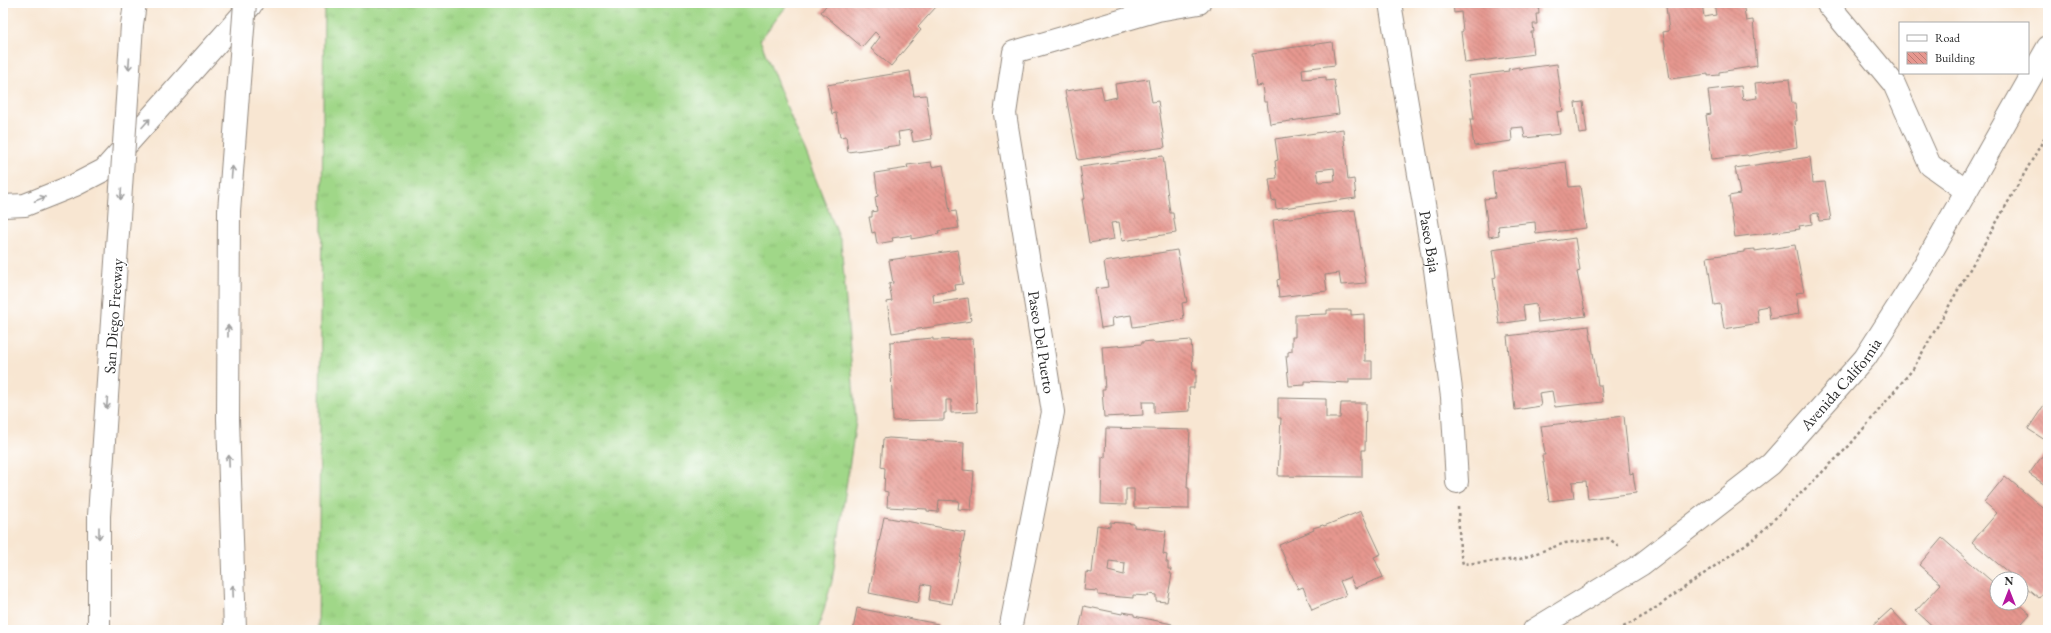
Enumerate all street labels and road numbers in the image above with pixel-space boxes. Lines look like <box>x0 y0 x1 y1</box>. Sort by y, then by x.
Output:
street label: Paseo Baja <box>1414 209 1445 274</box>
street label: San Diego Freeway <box>99 257 128 374</box>
street label: Paseo Del Puerto <box>1023 289 1060 395</box>
street label: Avenida California <box>1795 333 1887 436</box>

